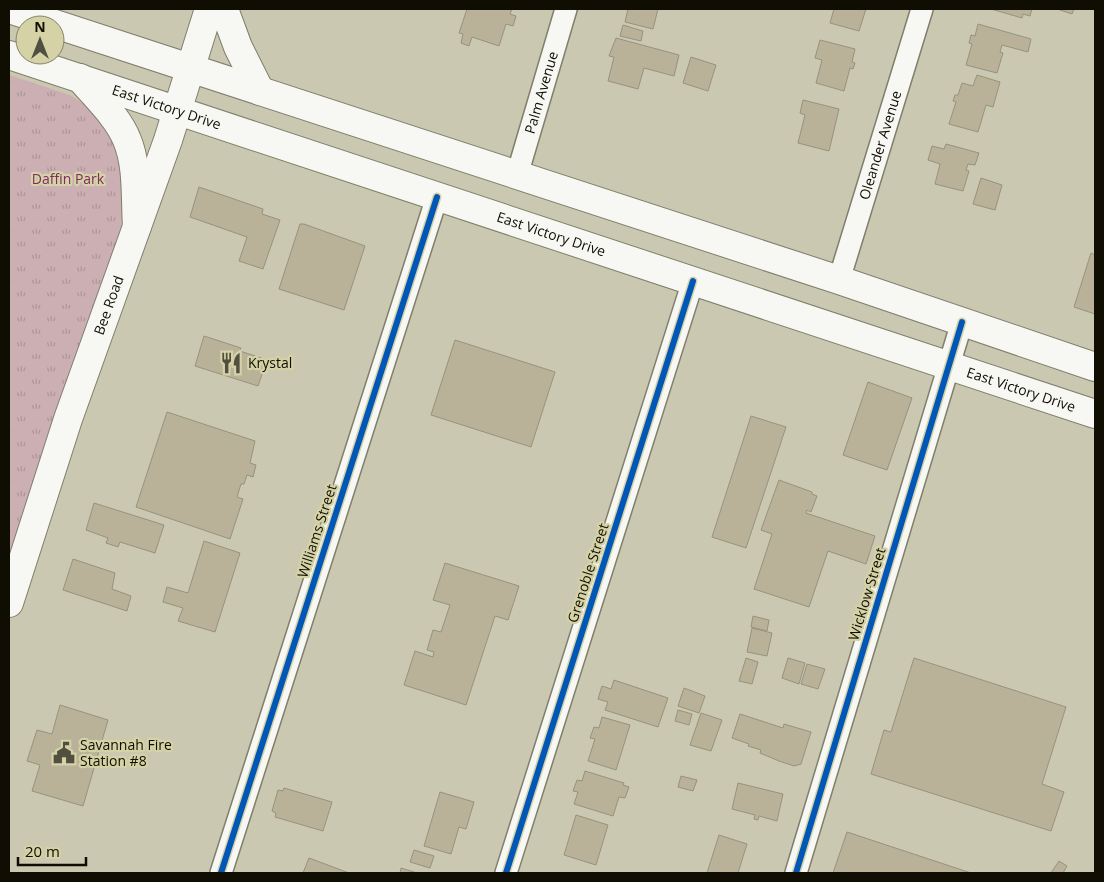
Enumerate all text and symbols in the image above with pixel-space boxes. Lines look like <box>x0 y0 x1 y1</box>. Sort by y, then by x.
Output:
north arrow <box>15 15 65 65</box>
text: N <box>34 17 46 36</box>
street label: Palm Avenue <box>520 49 562 136</box>
street label: East Victory Drive <box>110 80 224 134</box>
street label: Oleander Avenue <box>854 88 906 202</box>
park label: Daffin Park <box>32 169 105 188</box>
street label: East Victory Drive <box>494 207 608 261</box>
street label: Bee Road <box>89 273 128 337</box>
restaurant icon: Krystal <box>218 350 244 376</box>
place label: Krystal <box>248 353 292 372</box>
street label: East Victory Drive <box>964 362 1078 416</box>
street label: Williams Street <box>292 482 341 580</box>
street label: Grenoble Street <box>563 521 613 625</box>
street label: Wicklow Street <box>843 545 890 643</box>
place label: Savannah Fire Station #8 <box>80 735 172 770</box>
public building icon: Savannah Fire Station #8 <box>51 740 77 766</box>
scale bar <box>18 834 85 866</box>
text: 20 m <box>25 841 60 861</box>

